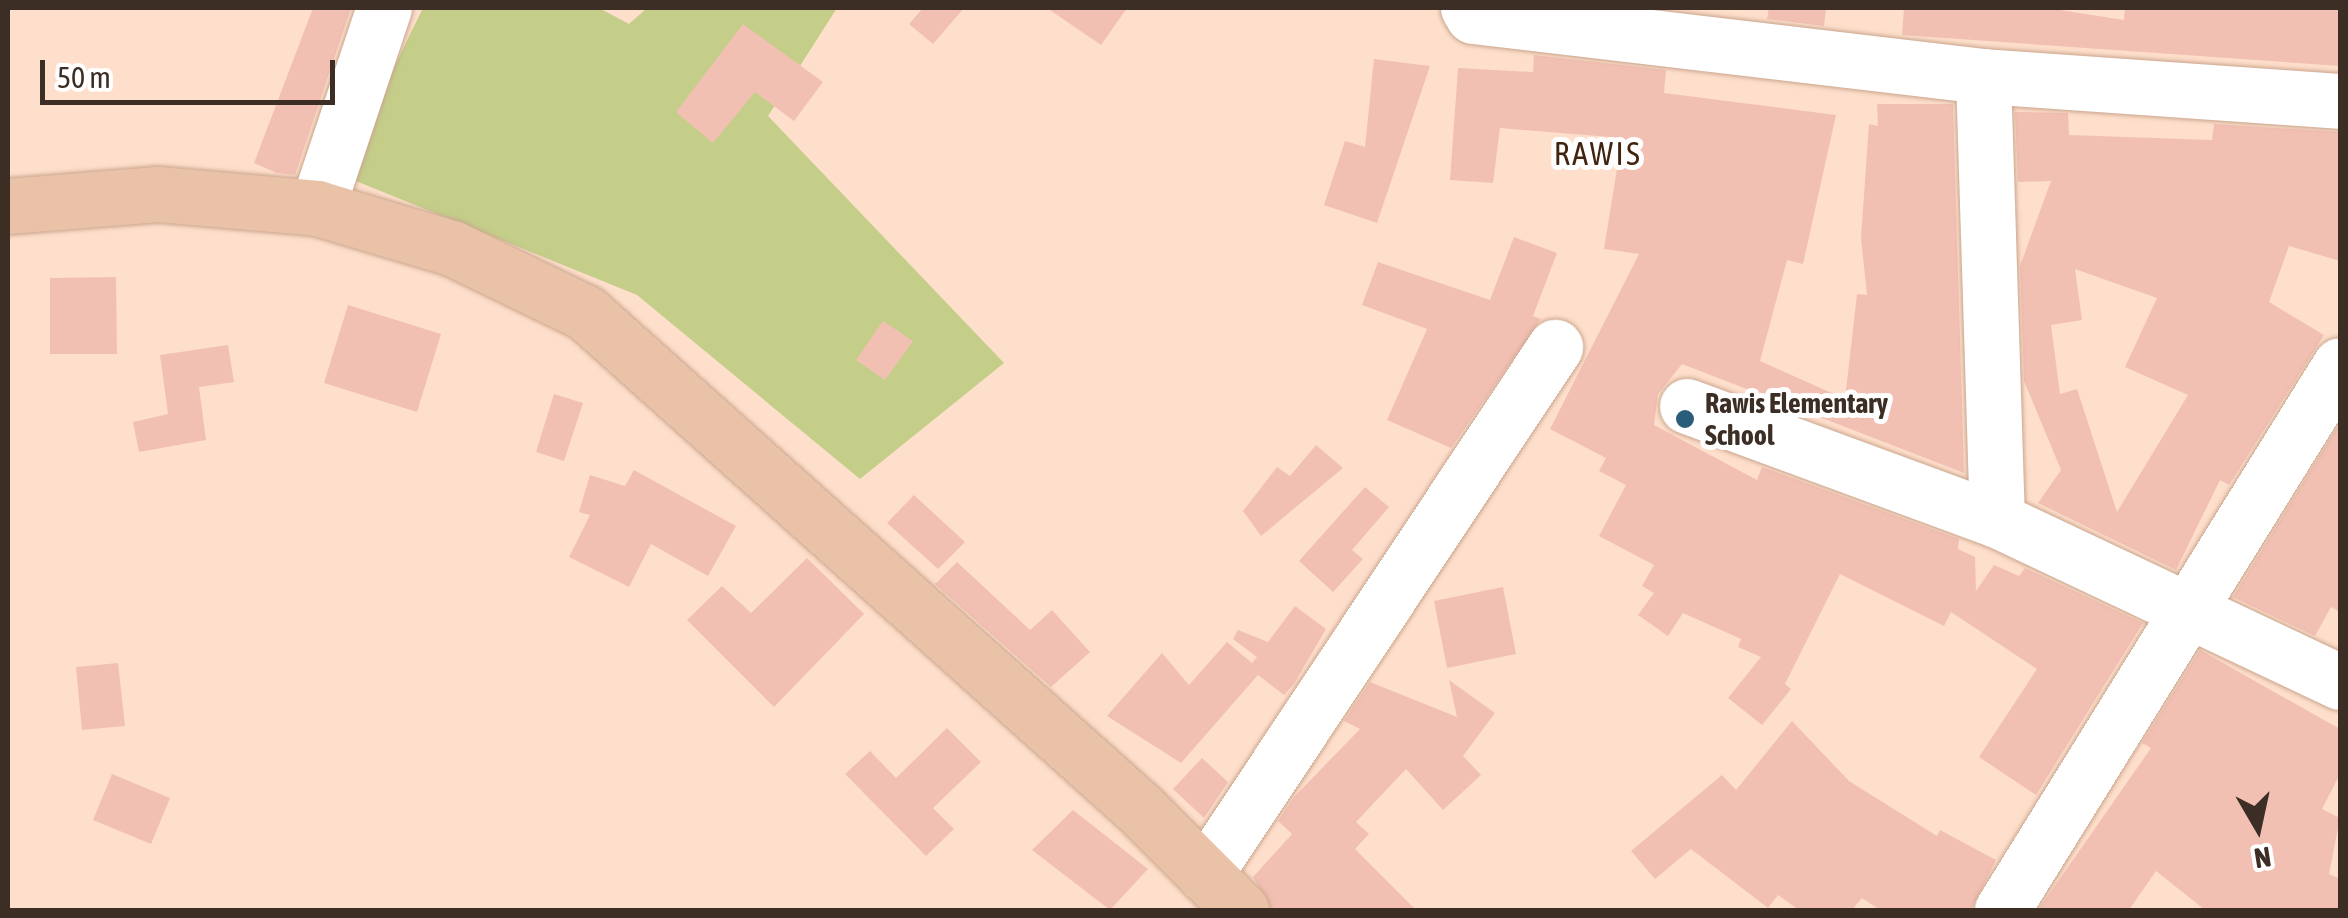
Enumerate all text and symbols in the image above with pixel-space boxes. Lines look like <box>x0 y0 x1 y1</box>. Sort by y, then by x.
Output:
scale bar <box>45 40 340 102</box>
text: 50 m <box>57 60 111 94</box>
district label: RAWIS <box>1554 135 1642 173</box>
place label: Rawis Elementary School <box>1705 386 1888 452</box>
marker: Rawis Elementary School <box>1674 408 1696 430</box>
north arrow <box>2208 778 2308 878</box>
text: N <box>2252 841 2273 875</box>

